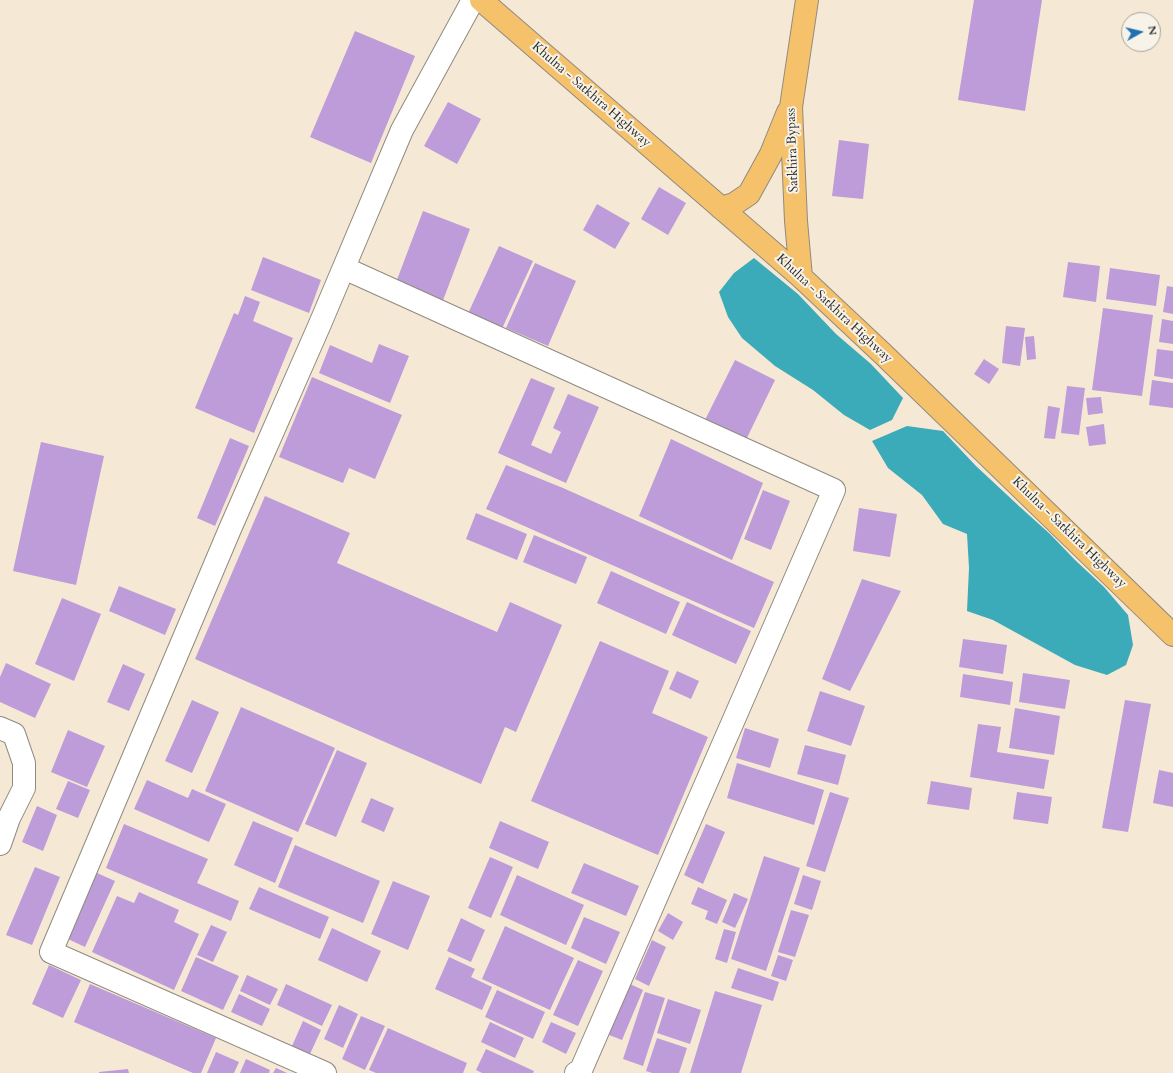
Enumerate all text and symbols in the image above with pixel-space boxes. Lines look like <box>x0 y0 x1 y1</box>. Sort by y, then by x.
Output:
north arrow <box>1121 12 1161 52</box>
text: N <box>1144 25 1160 36</box>
street label: Khulna - Satkhira Highway <box>528 39 654 151</box>
street label: Satkhira Bypass <box>784 107 802 193</box>
street label: Khulna - Satkhira Highway <box>773 251 895 367</box>
street label: Khulna - Satkhira Highway <box>1009 474 1129 592</box>

